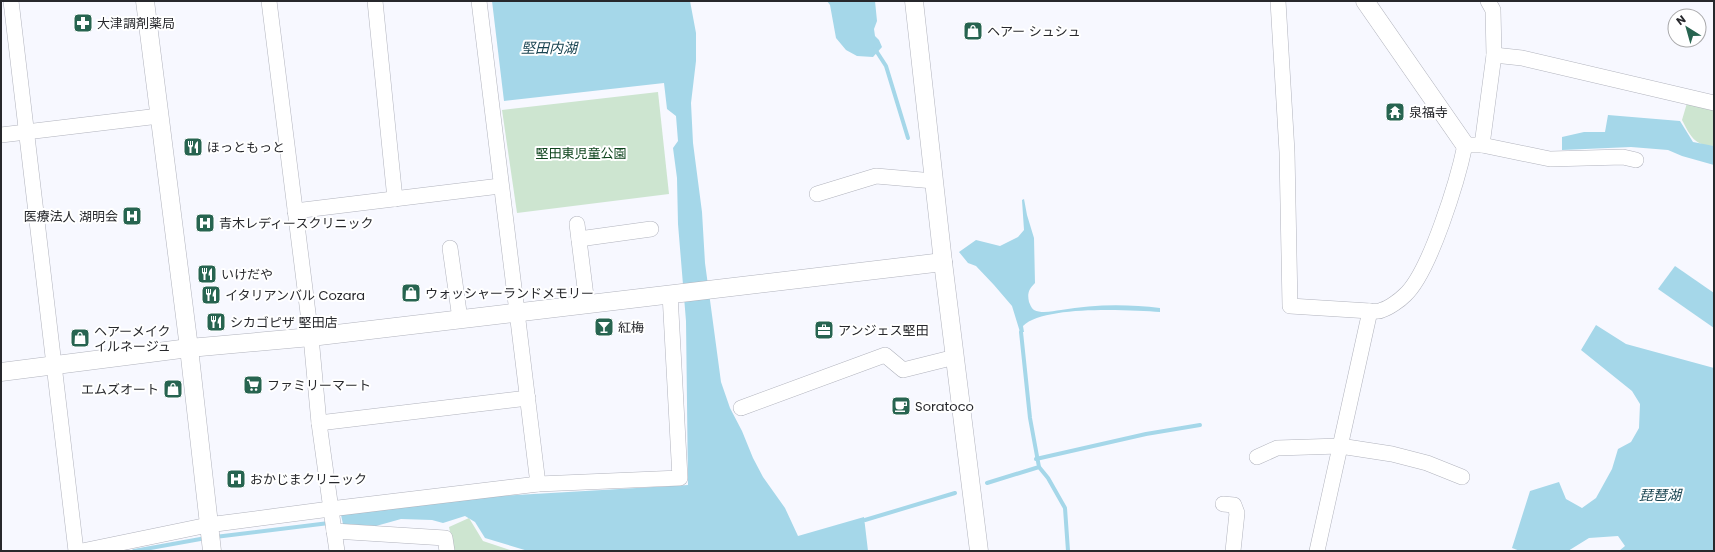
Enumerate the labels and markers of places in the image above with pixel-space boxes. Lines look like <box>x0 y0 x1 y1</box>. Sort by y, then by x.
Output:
pharmacy icon: 大津調剤薬局 <box>72 12 94 34</box>
place label: 大津調剤薬局 <box>97 14 175 33</box>
shop icon: ヘアー シュシュ <box>962 20 984 42</box>
place label: ヘアー シュシュ <box>987 22 1081 41</box>
temple icon: 泉福寺 <box>1384 101 1406 123</box>
place label: 泉福寺 <box>1409 103 1448 122</box>
restaurant icon: ほっともっと <box>182 136 204 158</box>
place label: ほっともっと <box>207 138 285 157</box>
hospital icon: 医療法人 湖明会 <box>121 205 143 227</box>
place label: 医療法人 湖明会 <box>24 207 118 226</box>
hospital icon: 青木レディースクリニック <box>194 212 216 234</box>
place label: 青木レディースクリニック <box>219 214 373 233</box>
restaurant icon: いけだや <box>196 263 218 285</box>
place label: いけだや <box>221 265 273 284</box>
shop icon: ウォッシャーランドメモリー <box>400 282 422 304</box>
restaurant icon: イタリアンバル Cozara <box>200 284 222 306</box>
place label: ウォッシャーランドメモリー <box>425 284 594 303</box>
place label: イタリアンバル Cozara <box>225 286 365 305</box>
restaurant icon: シカゴピザ 堅田店 <box>205 311 227 333</box>
place label: シカゴピザ 堅田店 <box>230 313 337 332</box>
bar icon: 紅梅 <box>593 316 615 338</box>
place label: 紅梅 <box>618 318 644 337</box>
office icon: アンジェス堅田 <box>813 319 835 341</box>
place label: アンジェス堅田 <box>838 321 928 340</box>
place label: ヘアーメイク イルネージュ <box>94 322 171 356</box>
shop icon: ヘアーメイク イルネージュ <box>69 327 91 349</box>
supermarket icon: ファミリーマート <box>242 374 264 396</box>
place label: ファミリーマート <box>267 376 371 395</box>
shop icon: エムズオート <box>162 378 184 400</box>
place label: エムズオート <box>81 380 159 399</box>
cafe icon: Soratoco <box>890 395 912 417</box>
place label: Soratoco <box>915 397 974 416</box>
hospital icon: おかじまクリニック <box>225 468 247 490</box>
place label: おかじまクリニック <box>250 470 367 489</box>

